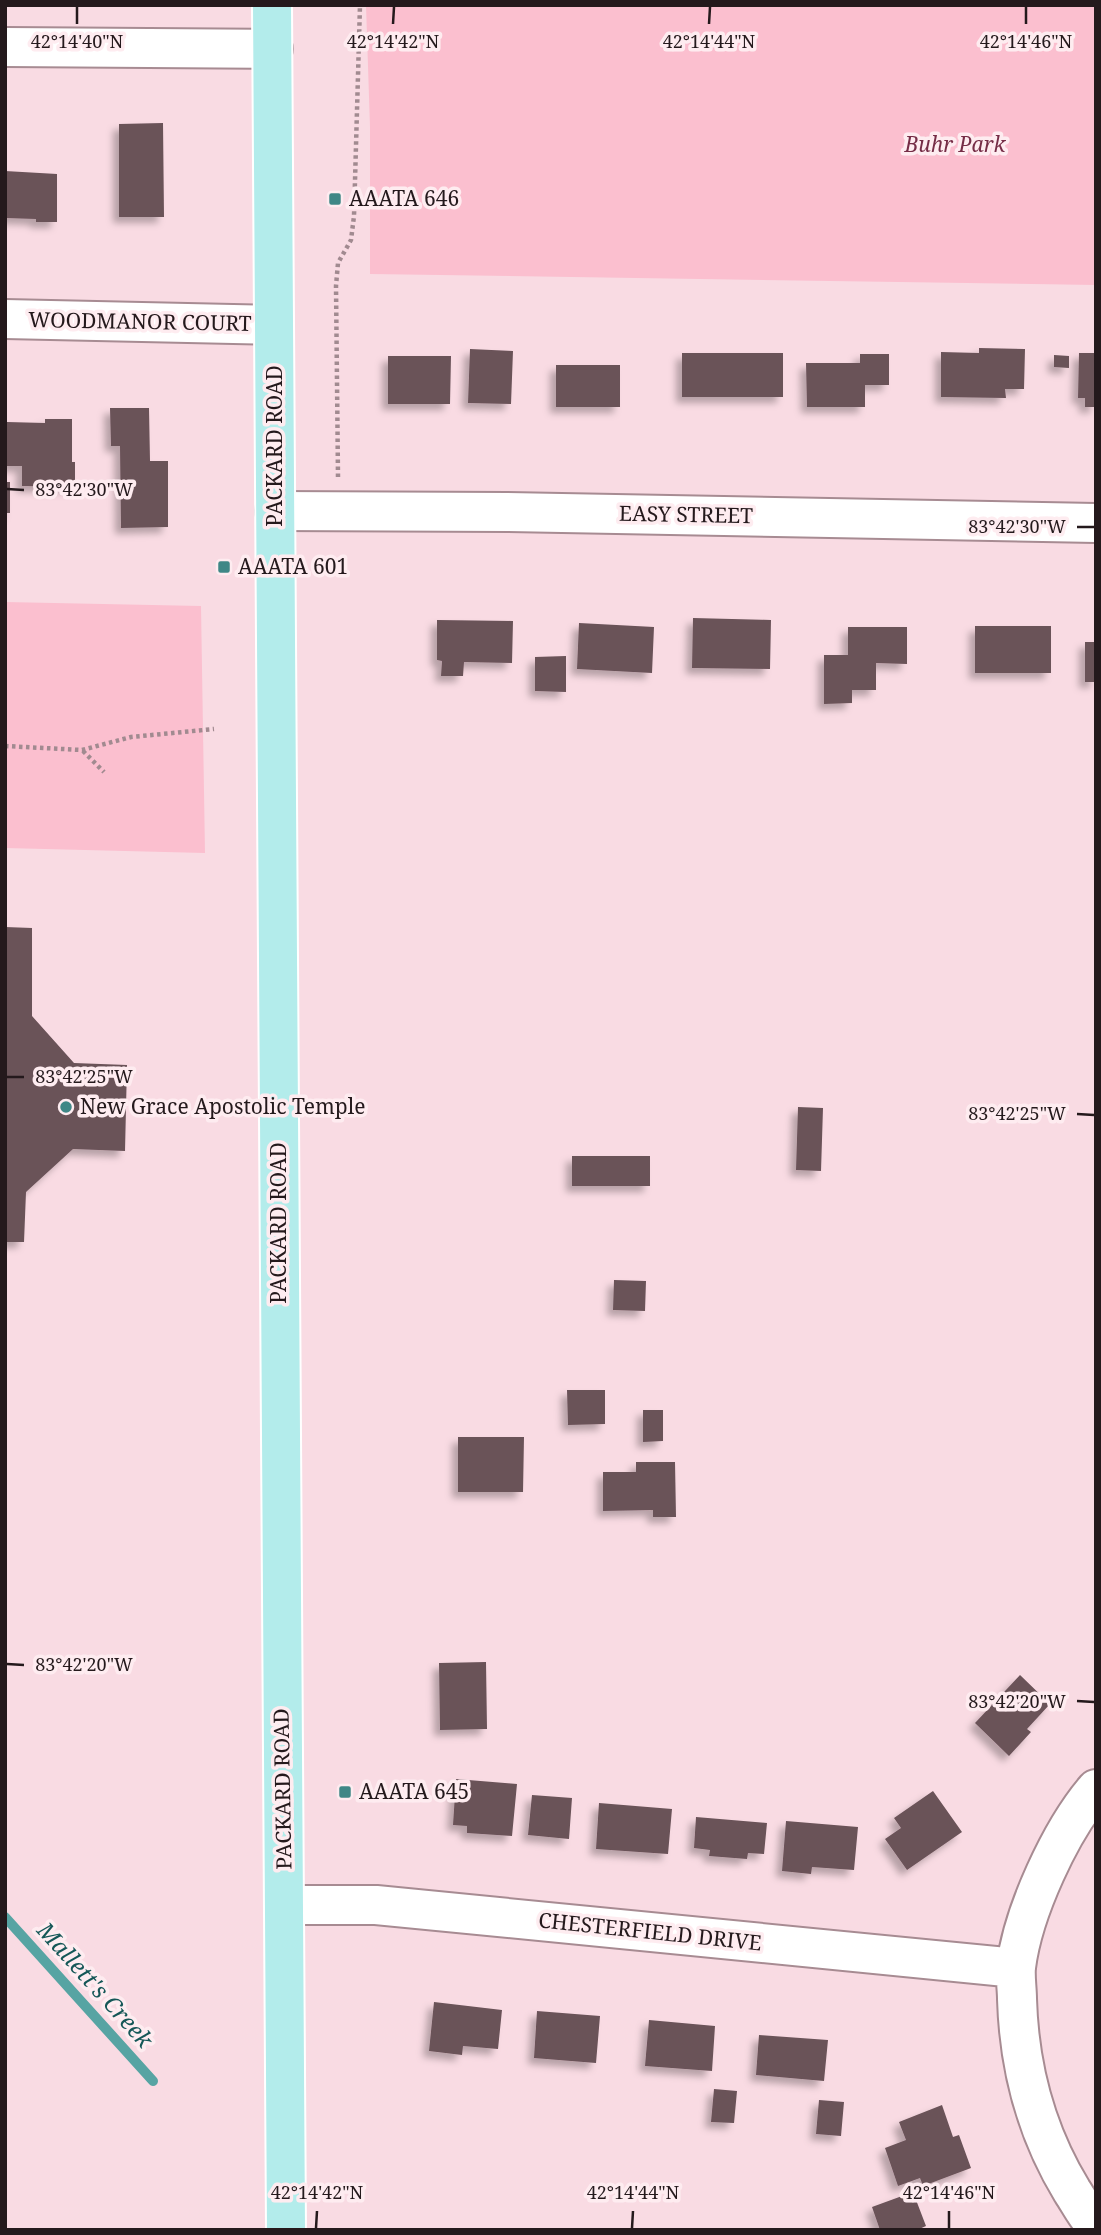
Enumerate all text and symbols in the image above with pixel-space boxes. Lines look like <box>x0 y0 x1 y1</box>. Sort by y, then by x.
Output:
text: 42°14'40"N <box>31 29 124 53</box>
text: 42°14'42"N <box>347 29 440 53</box>
text: 42°14'44"N <box>663 29 756 53</box>
text: 42°14'46"N <box>980 29 1073 53</box>
park label: Buhr Park <box>903 130 1007 158</box>
place label: AAATA 646 <box>349 184 459 212</box>
marker: AAATA 646 <box>327 191 343 207</box>
street label: WOODMANOR COURT <box>28 305 252 337</box>
street label: PACKARD ROAD <box>260 365 288 527</box>
text: 83°42'30"W <box>35 477 133 501</box>
street label: EASY STREET <box>619 499 753 529</box>
text: 83°42'30"W <box>968 514 1066 538</box>
place label: AAATA 601 <box>238 552 348 580</box>
marker: AAATA 601 <box>216 559 232 575</box>
text: 83°42'25"W <box>35 1064 133 1088</box>
place label: New Grace Apostolic Temple <box>80 1092 366 1120</box>
marker: New Grace Apostolic Temple <box>58 1099 74 1115</box>
text: 83°42'25"W <box>968 1101 1066 1125</box>
street label: PACKARD ROAD <box>264 1142 292 1304</box>
text: 83°42'20"W <box>35 1652 133 1676</box>
text: 83°42'20"W <box>968 1689 1066 1713</box>
street label: PACKARD ROAD <box>267 1708 297 1870</box>
place label: AAATA 645 <box>359 1777 469 1805</box>
marker: AAATA 645 <box>337 1784 353 1800</box>
street label: CHESTERFIELD DRIVE <box>537 1905 763 1957</box>
water label: Mallett's Creek <box>30 1914 162 2055</box>
text: 42°14'42"N <box>271 2180 364 2204</box>
text: 42°14'44"N <box>587 2180 680 2204</box>
text: 42°14'46"N <box>903 2180 996 2204</box>

